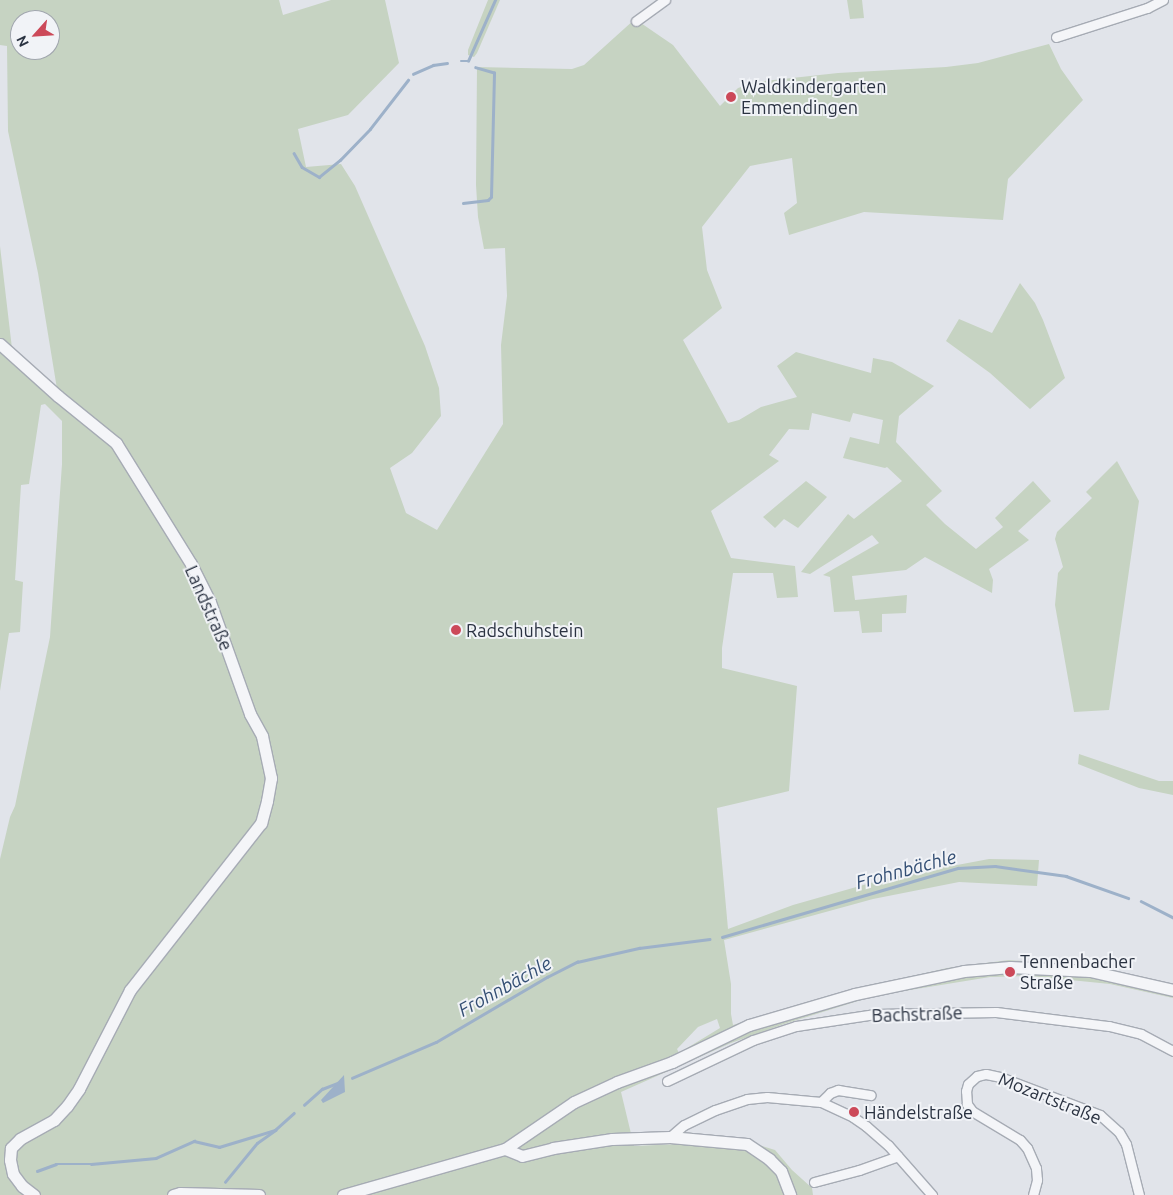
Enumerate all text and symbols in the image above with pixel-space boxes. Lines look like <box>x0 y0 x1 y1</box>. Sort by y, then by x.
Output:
north arrow <box>10 10 60 60</box>
text: N <box>13 33 32 49</box>
place label: Waldkindergarten Emmendingen <box>741 76 886 118</box>
marker: Waldkindergarten Emmendingen <box>725 91 737 103</box>
street label: Landstraße <box>181 562 237 654</box>
place label: Radschuhstein <box>466 619 583 641</box>
marker: Radschuhstein <box>450 624 462 636</box>
water label: Frohnbächle <box>853 846 959 894</box>
place label: Tennenbacher Straße <box>1020 951 1135 994</box>
water label: Frohnbächle <box>454 952 556 1022</box>
marker: Tennenbacher Straße <box>1004 966 1016 978</box>
street label: Bachstraße <box>871 1002 963 1026</box>
street label: Mozartstraße <box>995 1068 1105 1128</box>
place label: Händelstraße <box>864 1101 973 1123</box>
marker: Händelstraße <box>848 1106 860 1118</box>

